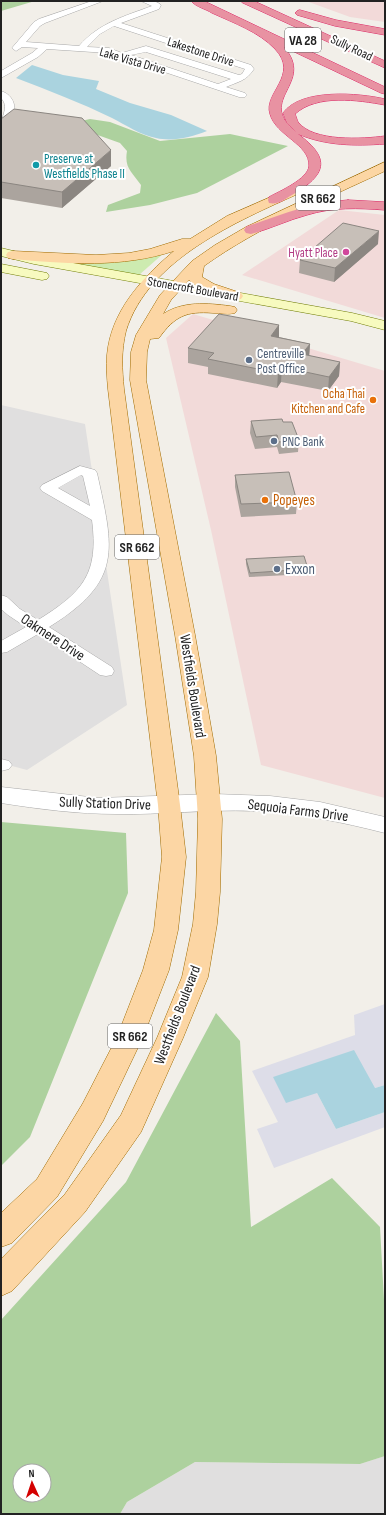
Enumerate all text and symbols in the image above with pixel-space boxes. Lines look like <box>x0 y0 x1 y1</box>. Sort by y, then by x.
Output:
road number: VA 28 <box>285 28 321 52</box>
street label: Sully Road <box>328 31 375 65</box>
street label: Lakestone Drive <box>165 34 236 70</box>
street label: Lake Vista Drive <box>98 44 168 78</box>
place label: Preserve at Westfields Phase II <box>44 151 125 182</box>
marker: Preserve at Westfields Phase II <box>31 160 41 170</box>
road number: SR 662 <box>296 186 340 210</box>
place label: Hyatt Place <box>288 245 338 261</box>
marker: Hyatt Place <box>341 247 351 257</box>
street label: Stonecroft Boulevard <box>146 273 240 305</box>
place label: Centreville Post Office <box>257 346 305 377</box>
marker: Centreville Post Office <box>244 355 254 365</box>
place label: Ocha Thai Kitchen and Cafe <box>291 386 365 417</box>
marker: Ocha Thai Kitchen and Cafe <box>368 395 378 405</box>
place label: PNC Bank <box>282 434 324 450</box>
marker: PNC Bank <box>269 436 279 446</box>
place label: Popeyes <box>273 491 315 510</box>
marker: Popeyes <box>260 495 270 505</box>
road number: SR 662 <box>115 535 159 559</box>
place label: Exxon <box>285 560 315 579</box>
marker: Exxon <box>272 564 282 574</box>
street label: Oakmere Drive <box>17 610 89 665</box>
street label: Westfields Boulevard <box>175 633 210 739</box>
street label: Sully Station Drive <box>59 792 151 815</box>
street label: Sequoia Farms Drive <box>247 795 349 826</box>
street label: Westfields Boulevard <box>150 963 205 1067</box>
road number: SR 662 <box>108 1024 152 1048</box>
north arrow <box>12 1463 52 1503</box>
text: N <box>28 1467 35 1480</box>

